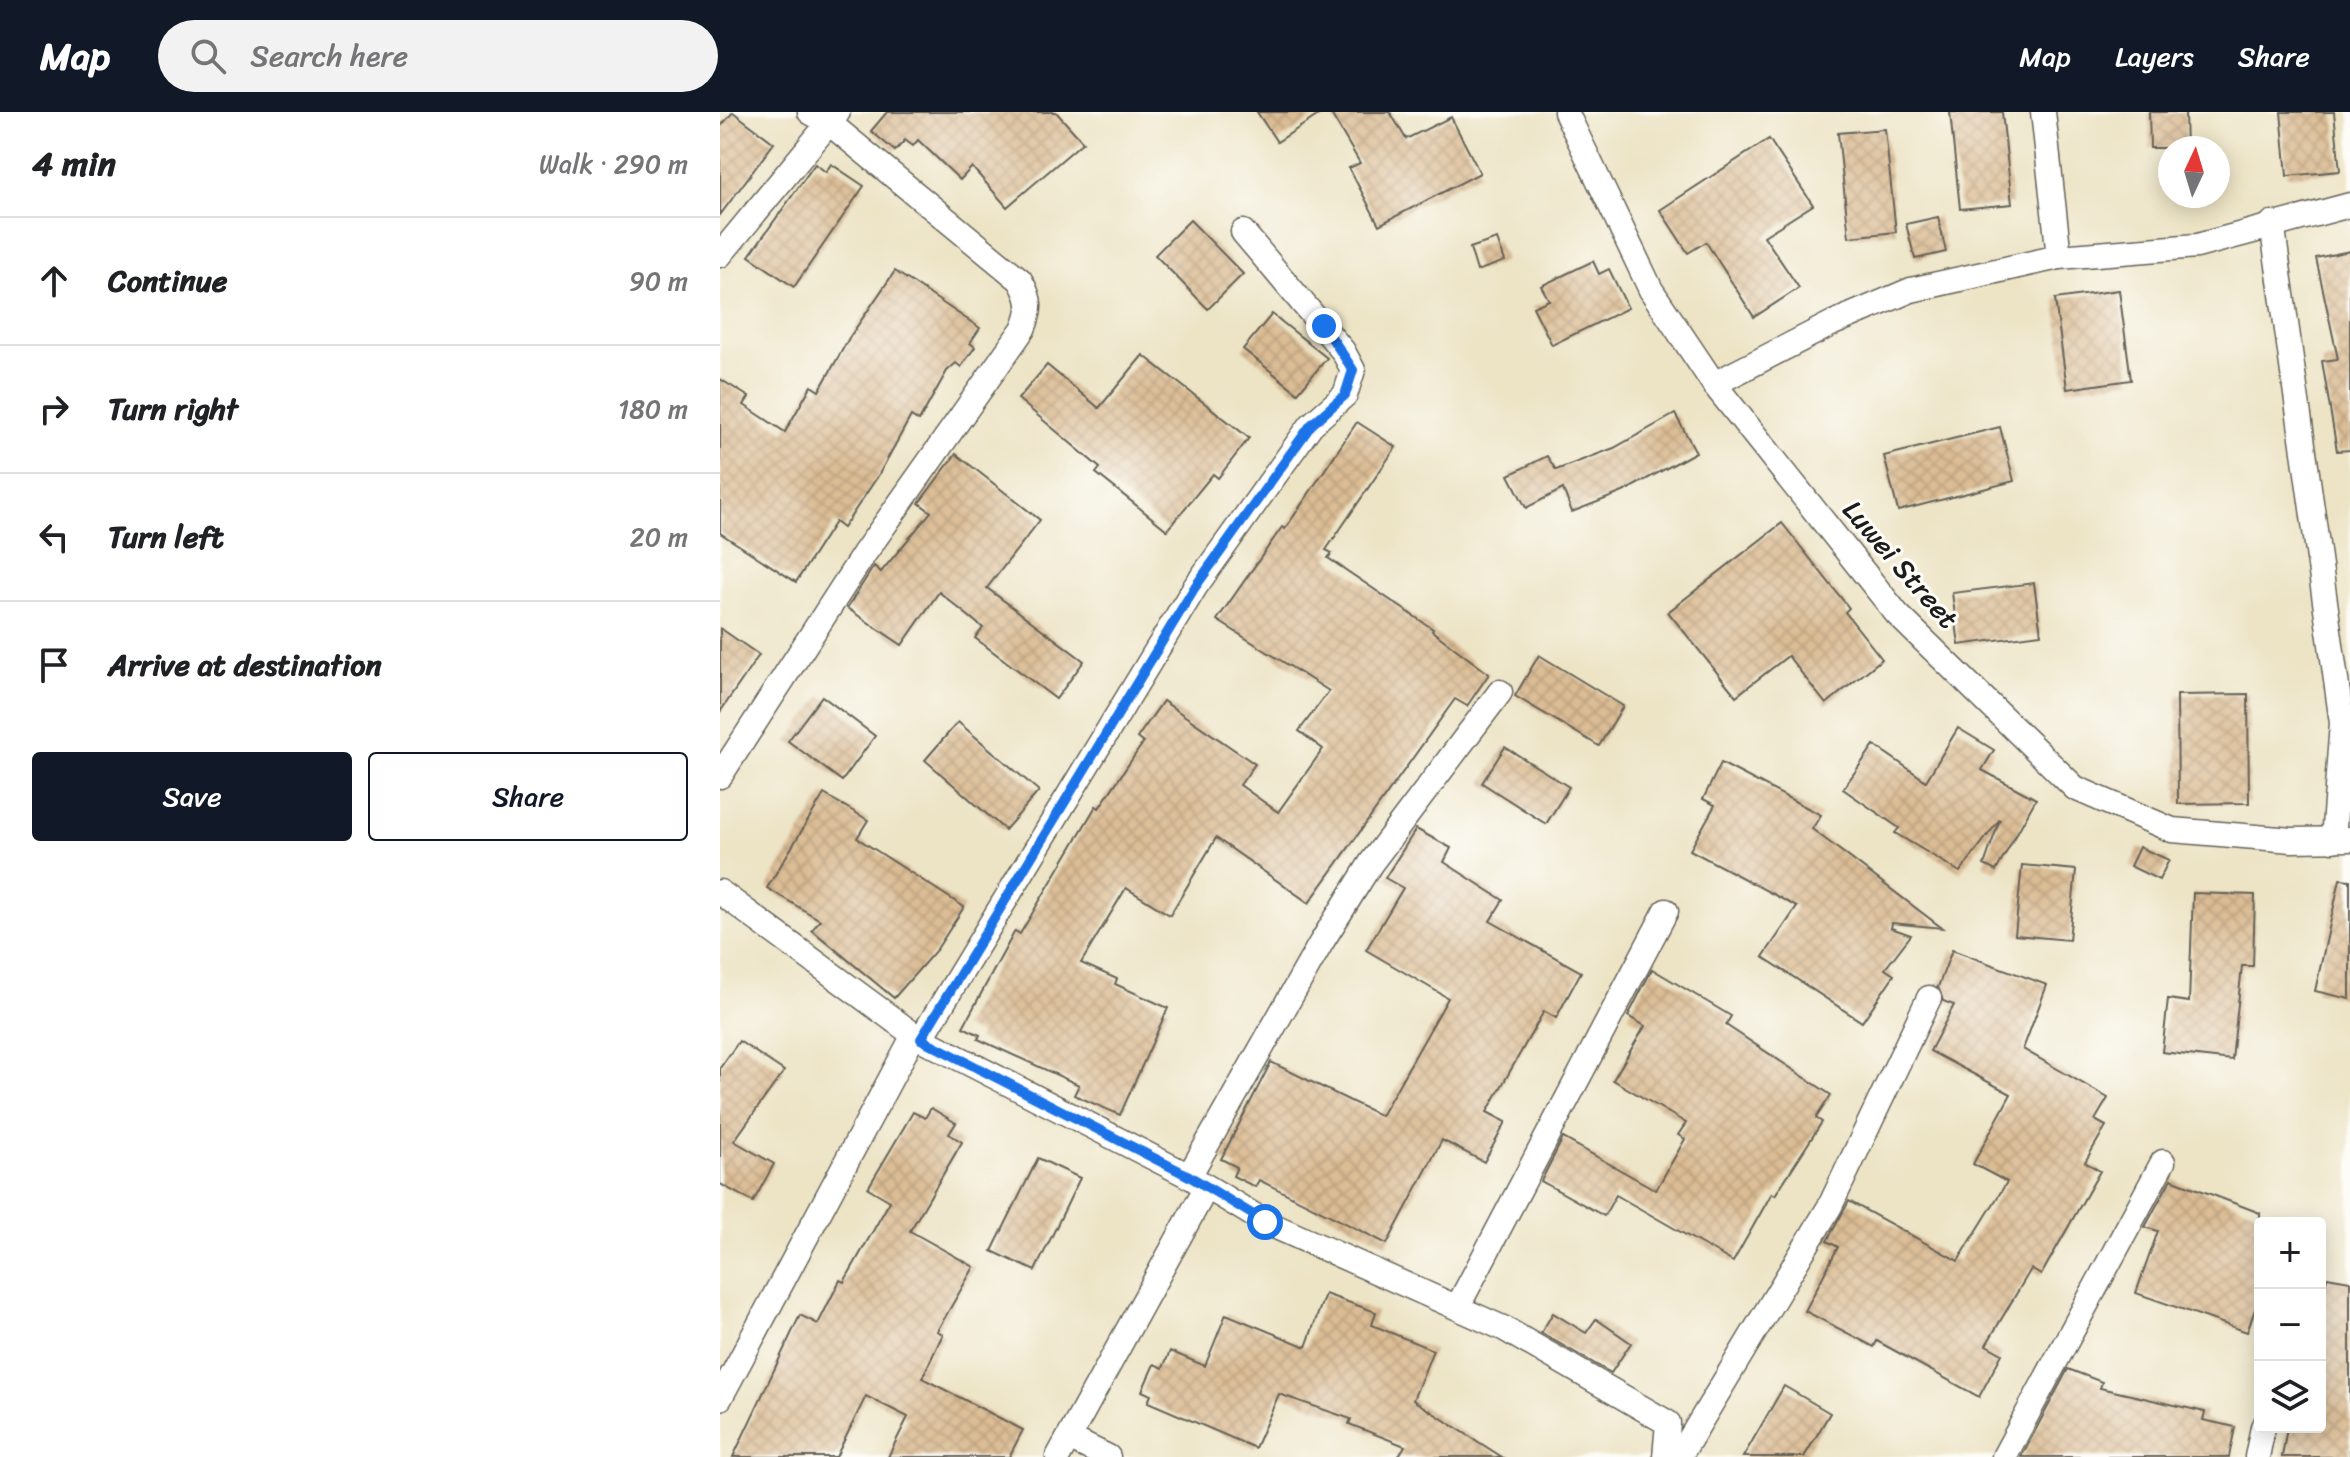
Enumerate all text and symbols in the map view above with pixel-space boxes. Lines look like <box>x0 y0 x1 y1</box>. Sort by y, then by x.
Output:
search box <box>158 20 718 92</box>
text: Map <box>40 23 110 90</box>
text: Search here <box>250 29 408 83</box>
text: Map <box>2019 32 2071 81</box>
text: Layers <box>2115 32 2194 81</box>
text: Share <box>2238 32 2310 81</box>
icon: search <box>186 34 230 78</box>
text: 4 min <box>32 134 116 194</box>
north arrow <box>2158 136 2230 208</box>
text: Walk · 290 m <box>539 141 688 187</box>
text: Continue <box>108 254 227 308</box>
text: 90 m <box>629 258 688 304</box>
icon: ahead <box>32 259 76 303</box>
route end <box>1306 308 1342 344</box>
text: Turn right <box>108 382 238 436</box>
text: 180 m <box>618 386 688 432</box>
icon: right <box>32 387 76 431</box>
street label: Luwei Street <box>1830 488 1971 640</box>
text: Turn left <box>108 510 224 564</box>
text: 20 m <box>630 514 688 560</box>
icon: left <box>32 515 76 559</box>
text: Arrive at destination <box>108 638 382 692</box>
icon: arrive <box>32 643 76 687</box>
button: Save <box>32 752 352 841</box>
button: Share <box>368 752 688 841</box>
route start <box>1247 1204 1283 1240</box>
map controls <box>2254 1217 2326 1433</box>
button: + <box>2254 1217 2326 1289</box>
button: − <box>2254 1289 2326 1361</box>
button: layers <box>2254 1361 2326 1433</box>

